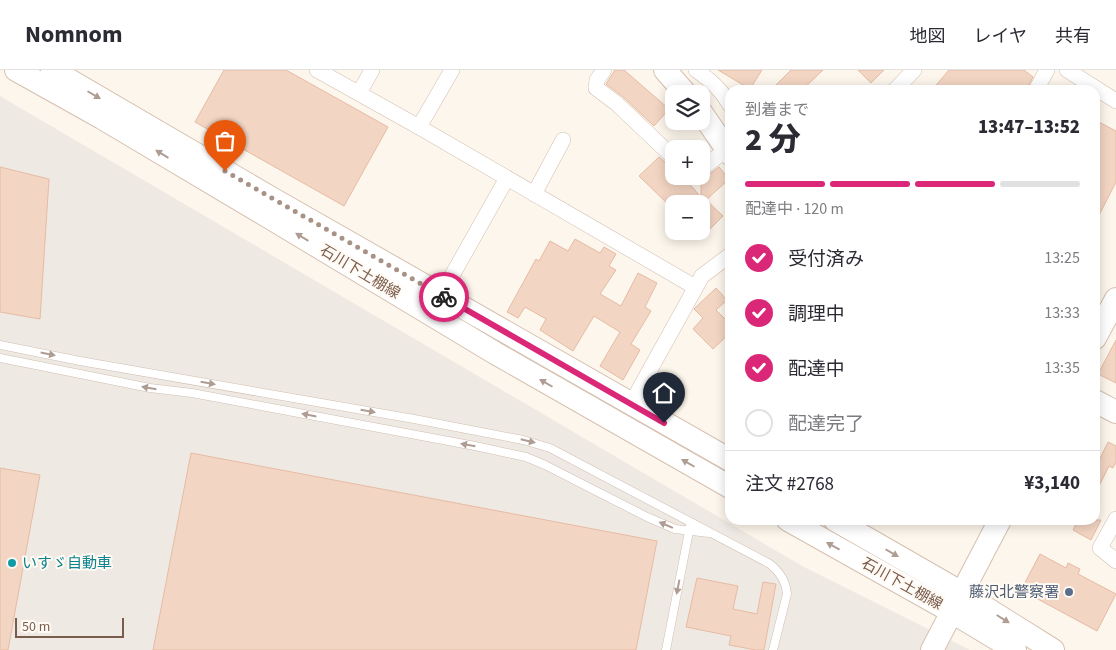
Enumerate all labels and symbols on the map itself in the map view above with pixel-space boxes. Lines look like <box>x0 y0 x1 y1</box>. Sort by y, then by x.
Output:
one-way arrow <box>88 90 101 99</box>
pin <box>204 120 246 171</box>
one-way arrow <box>155 149 169 158</box>
one-way arrow <box>295 232 308 241</box>
street label: 石川下土棚線 <box>316 240 404 304</box>
courier <box>419 272 469 322</box>
one-way arrow <box>40 351 56 359</box>
pin <box>643 372 685 423</box>
one-way arrow <box>539 379 554 387</box>
one-way arrow <box>200 380 216 388</box>
one-way arrow <box>140 383 156 391</box>
one-way arrow <box>360 408 376 416</box>
one-way arrow <box>301 411 316 419</box>
one-way arrow <box>520 437 535 445</box>
one-way arrow <box>460 440 476 448</box>
one-way arrow <box>681 459 694 468</box>
one-way arrow <box>659 521 673 529</box>
one-way arrow <box>827 541 840 550</box>
one-way arrow <box>885 549 900 557</box>
place label: いすゞ自動車 <box>22 553 112 574</box>
street label: 石川下土棚線 <box>858 553 946 615</box>
marker: いすゞ自動車 <box>6 557 18 569</box>
one-way arrow <box>673 579 681 595</box>
place label: 藤沢北警察署 <box>969 582 1059 603</box>
marker: 藤沢北警察署 <box>1063 586 1075 598</box>
one-way arrow <box>997 614 1010 624</box>
scale bar <box>15 615 124 638</box>

